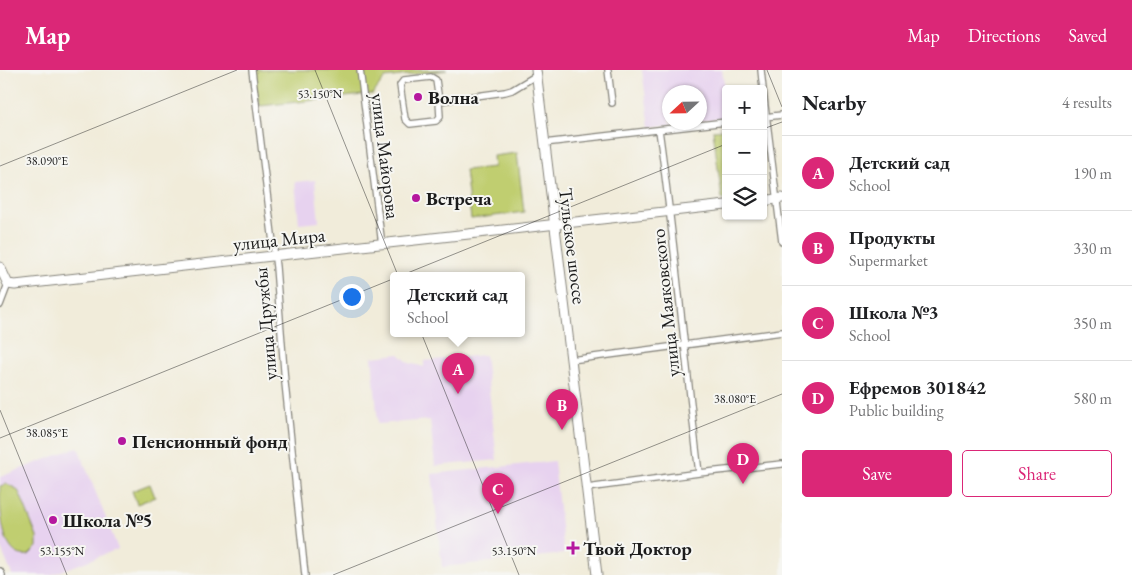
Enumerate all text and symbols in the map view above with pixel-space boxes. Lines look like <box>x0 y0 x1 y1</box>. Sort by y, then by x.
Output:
text: Map <box>25 20 70 51</box>
text: Map <box>908 24 940 47</box>
text: Directions <box>968 24 1040 47</box>
text: Saved <box>1068 24 1107 47</box>
place label: Волна <box>428 85 479 110</box>
north arrow <box>662 85 707 130</box>
map controls <box>722 85 767 220</box>
button: + <box>722 85 767 130</box>
text: 53.150°N <box>298 86 343 102</box>
text: Nearby <box>802 89 866 116</box>
marker: Волна <box>412 91 424 103</box>
street label: улица Майорова <box>365 92 406 221</box>
text: 4 results <box>1062 92 1112 113</box>
button: − <box>722 130 767 175</box>
text: Детский сад <box>849 150 950 175</box>
text: 38.090°E <box>26 153 68 169</box>
text: A <box>812 163 824 184</box>
text: 190 m <box>1073 163 1112 184</box>
button: layers <box>722 175 767 220</box>
text: School <box>849 175 891 196</box>
place label: Встреча <box>426 186 492 211</box>
street label: Тульское шоссе <box>553 187 592 306</box>
marker: Встреча <box>410 192 422 204</box>
street label: улица Мира <box>232 222 327 257</box>
text: Продукты <box>849 225 935 250</box>
street label: улица Маяковского <box>645 228 686 378</box>
text: B <box>813 238 823 259</box>
text: 330 m <box>1073 238 1112 259</box>
text: Supermarket <box>849 250 928 271</box>
street label: улица Дружбы <box>248 266 283 381</box>
popup <box>390 272 525 337</box>
text: Детский сад <box>407 282 508 307</box>
your location <box>339 284 365 310</box>
text: Школа №3 <box>849 300 939 325</box>
text: School <box>407 307 449 328</box>
text: C <box>812 313 824 334</box>
text: 350 m <box>1073 313 1112 334</box>
text: School <box>849 325 891 346</box>
pin: A <box>442 353 474 394</box>
text: Ефремов 301842 <box>849 375 986 400</box>
text: D <box>812 388 824 409</box>
text: 580 m <box>1073 388 1112 409</box>
pin: B <box>546 389 578 430</box>
text: 38.080°E <box>714 391 756 407</box>
text: Public building <box>849 400 944 421</box>
text: 38.085°E <box>26 425 68 441</box>
place label: Пенсионный фонд <box>132 429 288 454</box>
marker: Пенсионный фонд <box>116 435 128 447</box>
pin: D <box>727 443 759 484</box>
button: Save <box>802 450 952 497</box>
button: Share <box>962 450 1112 497</box>
pin: C <box>482 473 514 514</box>
place label: Школа №5 <box>63 508 153 533</box>
marker: Школа №5 <box>47 514 59 526</box>
place label: Твой Доктор <box>583 536 692 561</box>
marker: Твой Доктор <box>567 542 579 554</box>
text: 53.155°N <box>40 543 85 559</box>
text: 53.150°N <box>492 543 537 559</box>

